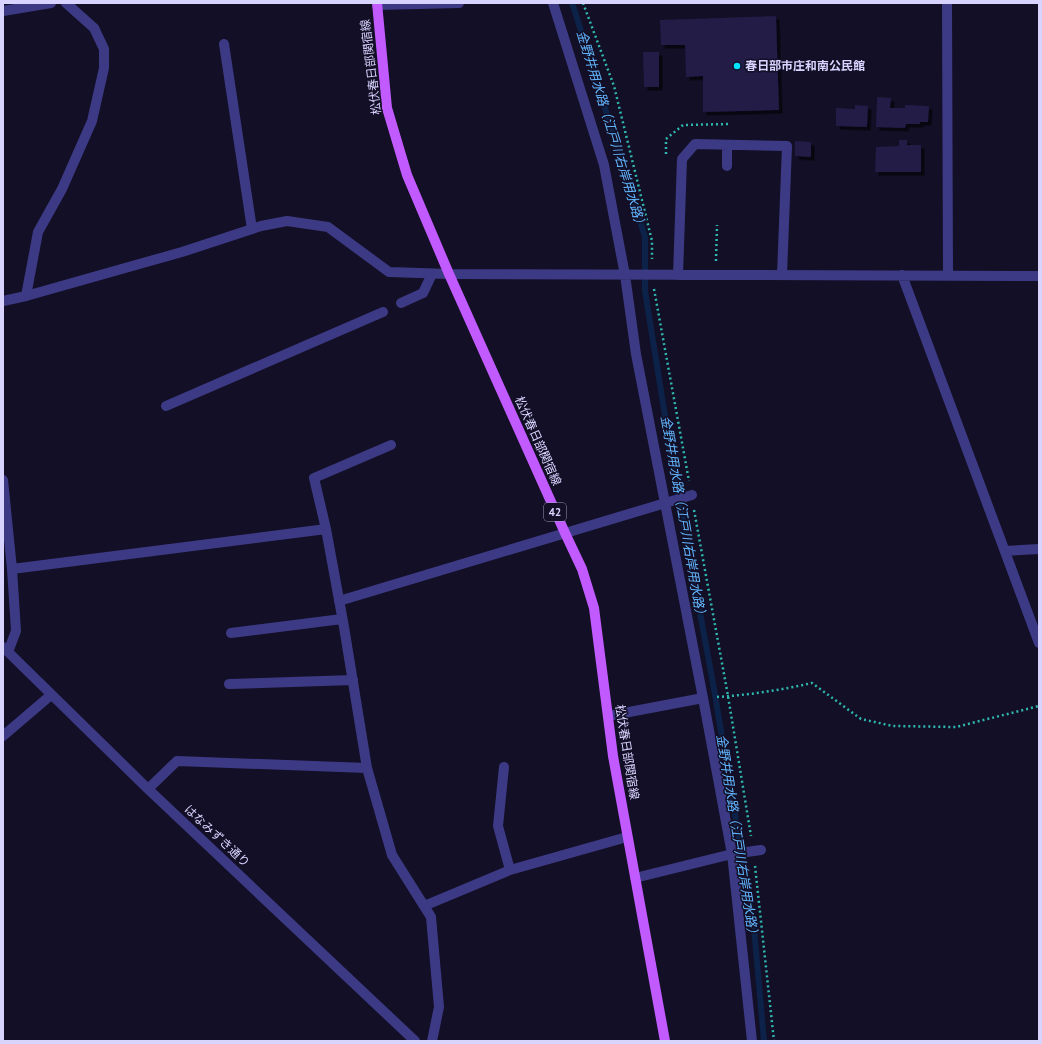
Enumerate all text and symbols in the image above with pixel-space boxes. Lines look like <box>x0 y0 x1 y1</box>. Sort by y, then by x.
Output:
street label: 松伏春日部関宿線 <box>357 18 384 116</box>
water label: 金野井用水路（江戸川右岸用水路） <box>573 28 650 232</box>
place label: 春日部市庄和南公民館 <box>745 58 865 73</box>
marker: 春日部市庄和南公民館 <box>732 61 742 71</box>
street label: 松伏春日部関宿線 <box>512 394 565 488</box>
water label: 金野井用水路（江戸川右岸用水路） <box>657 414 710 622</box>
road number: 42 <box>544 503 566 521</box>
street label: 松伏春日部関宿線 <box>613 703 642 801</box>
water label: 金野井用水路（江戸川右岸用水路） <box>713 733 762 941</box>
street label: はなみずき通り <box>182 801 253 870</box>

